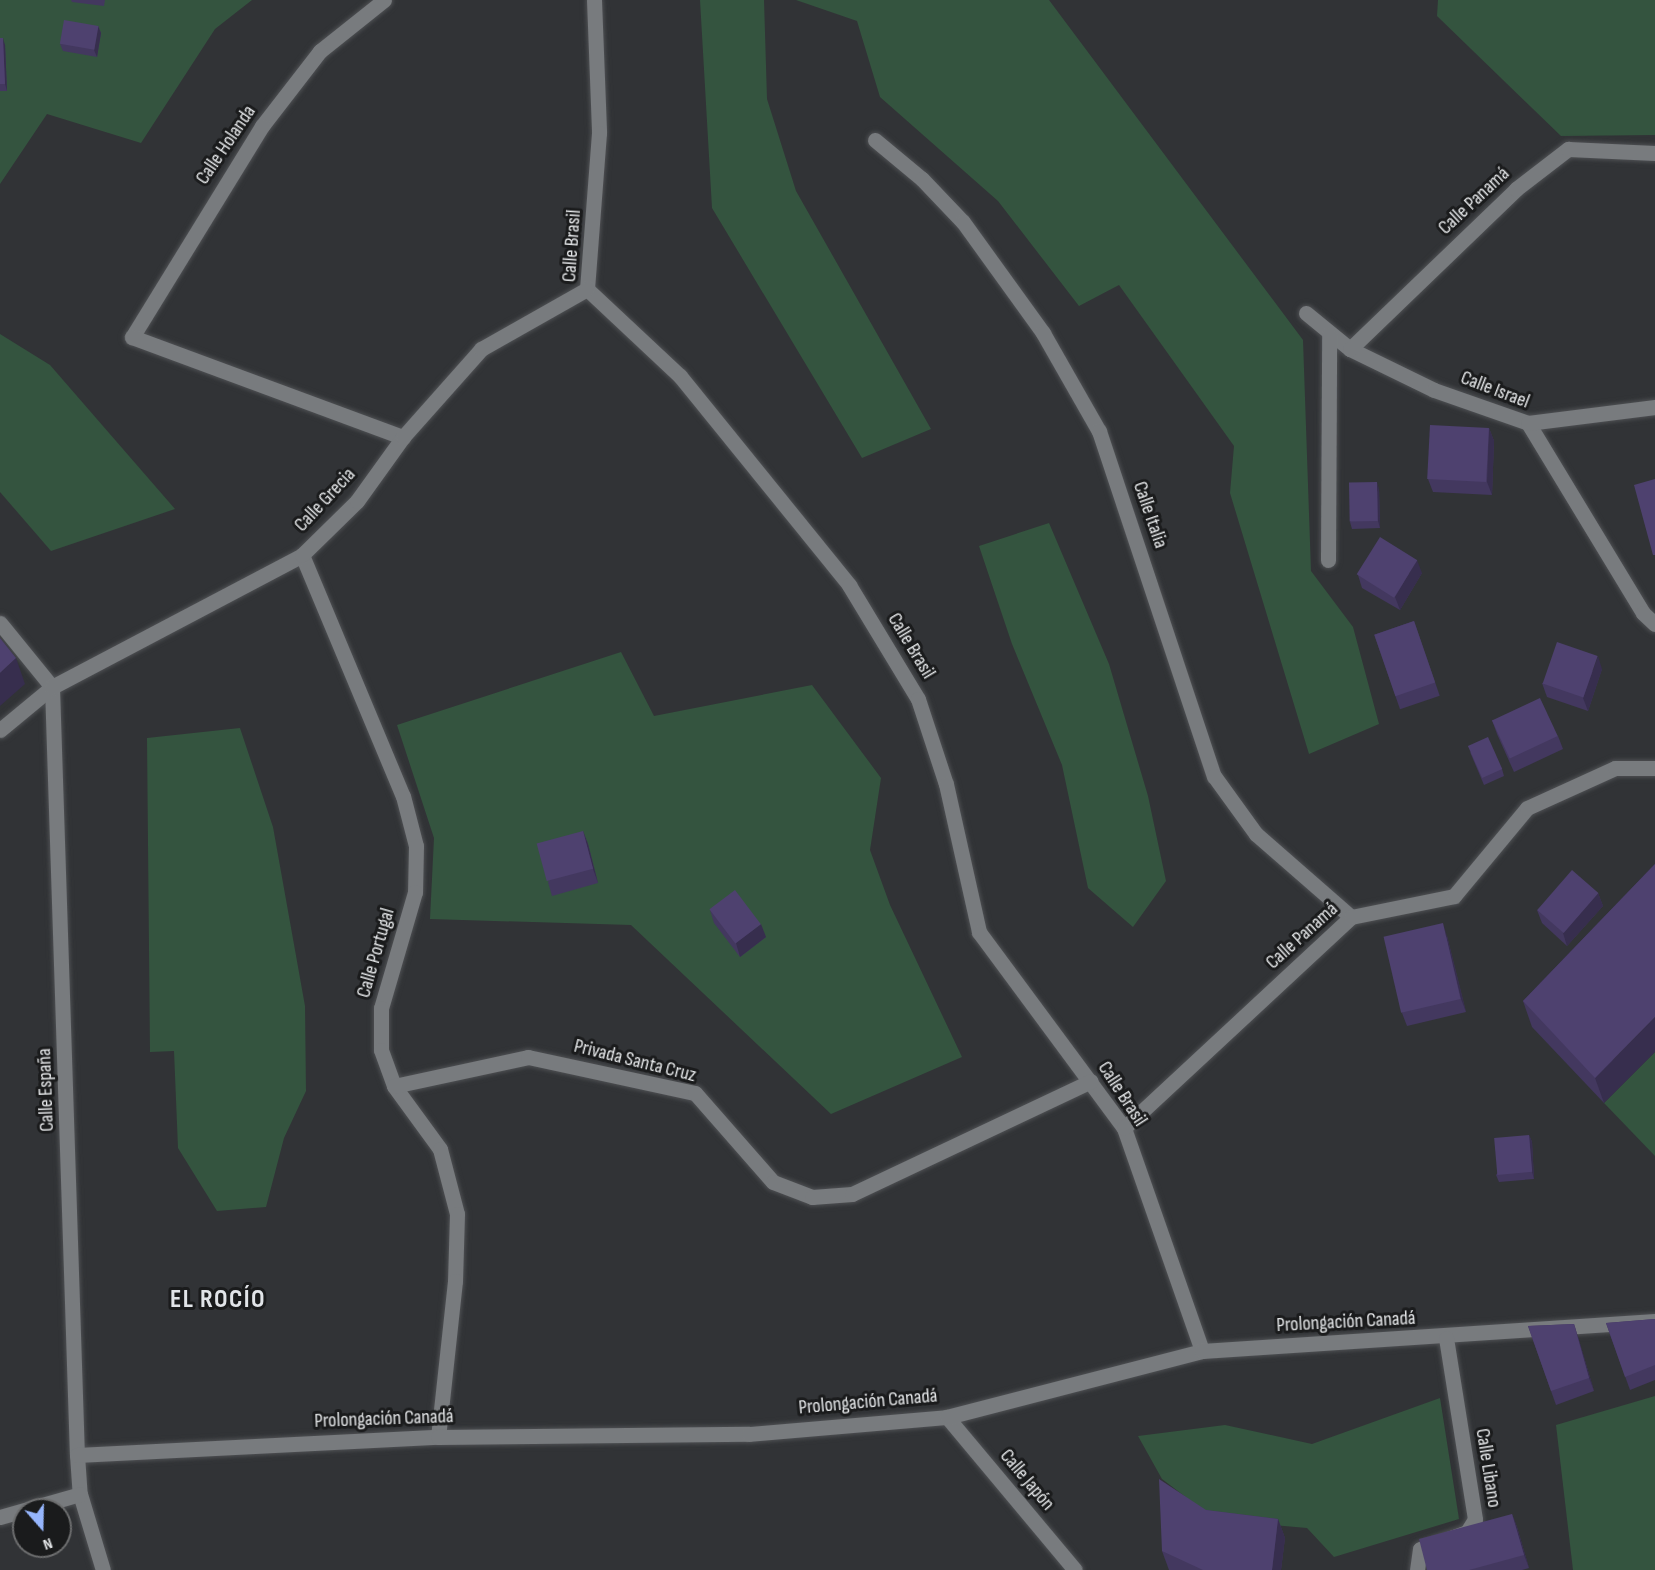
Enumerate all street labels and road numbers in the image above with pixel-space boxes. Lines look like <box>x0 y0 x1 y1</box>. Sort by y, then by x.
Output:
street label: Calle Holanda <box>191 101 261 189</box>
street label: Calle Panamá <box>1433 162 1515 240</box>
street label: Calle Brasil <box>558 209 586 283</box>
street label: Calle Israel <box>1457 366 1533 414</box>
street label: Calle Grecia <box>289 463 361 537</box>
street label: Calle Italia <box>1127 478 1173 552</box>
street label: Calle Brasil <box>882 609 940 683</box>
street label: Calle Panamá <box>1261 898 1343 974</box>
street label: Calle Portugal <box>352 905 400 1001</box>
street label: Privada Santa Cruz <box>571 1034 699 1088</box>
street label: Calle España <box>33 1048 59 1132</box>
street label: Calle Brasil <box>1092 1057 1152 1131</box>
street label: Prolongación Canadá <box>1276 1306 1416 1338</box>
street label: Prolongación Canadá <box>798 1384 938 1420</box>
street label: Prolongación Canadá <box>314 1405 454 1433</box>
street label: Calle Libano <box>1470 1427 1506 1509</box>
street label: Calle Japón <box>994 1444 1060 1516</box>

